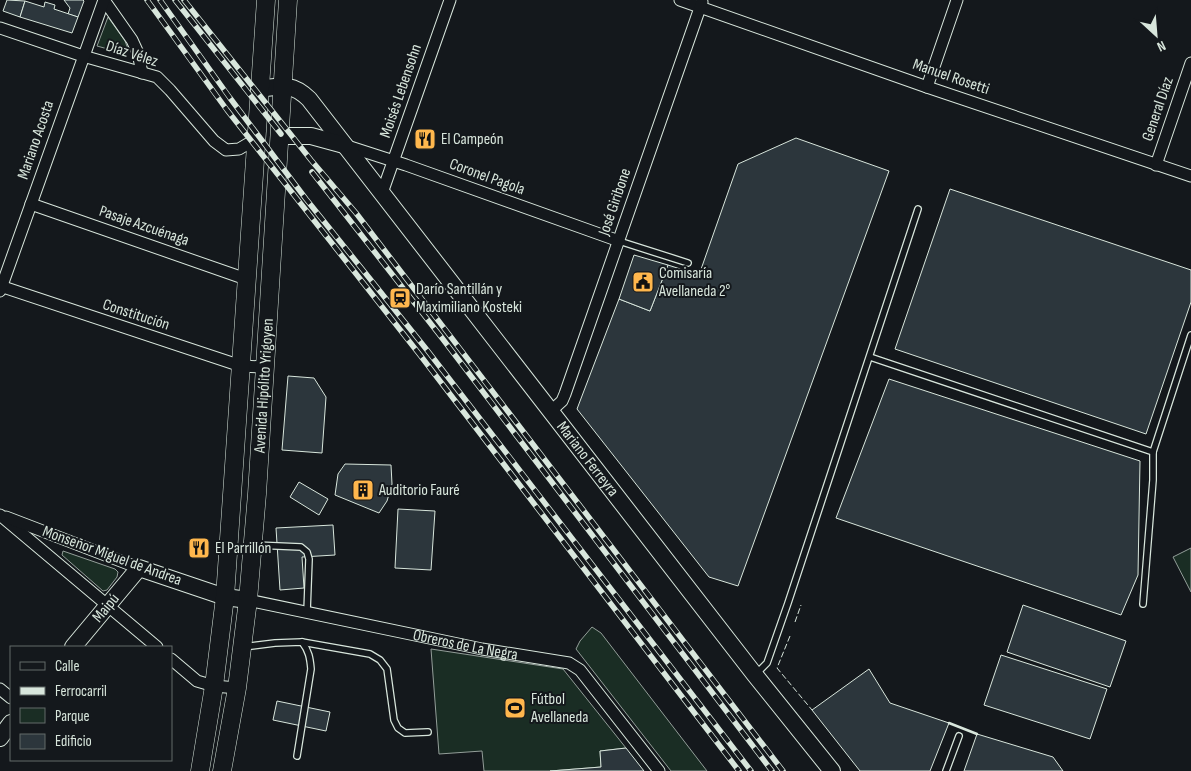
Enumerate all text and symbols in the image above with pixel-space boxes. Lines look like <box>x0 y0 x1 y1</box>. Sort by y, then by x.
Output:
north arrow <box>1131 10 1181 60</box>
street label: Díaz Vélez <box>104 37 161 71</box>
text: N <box>1154 37 1169 56</box>
street label: Moisés Lebensohn <box>376 42 426 140</box>
street label: Manuel Rosetti <box>910 55 992 99</box>
street label: General Díaz <box>1138 74 1178 144</box>
street label: Mariano Acosta <box>14 98 58 182</box>
restaurant icon: El Campeón <box>413 127 437 151</box>
place label: El Campeón <box>441 130 504 149</box>
street label: Coronel Pagola <box>447 155 527 199</box>
street label: José Giribone <box>594 166 635 239</box>
street label: Pasaje Azcuénaga <box>97 202 191 250</box>
place label: Comisaría Avellaneda 2° <box>658 264 731 301</box>
public building icon: Comisaría Avellaneda 2° <box>631 270 655 294</box>
place label: Darío Santillán y Maximiliano Kosteki <box>416 280 522 317</box>
station icon: Darío Santillán y Maximiliano Kosteki <box>388 286 412 310</box>
street label: Constitución <box>100 295 172 335</box>
street label: Avenida Hipólito Yrigoyen <box>250 318 278 455</box>
street label: Mariano Ferreyra <box>553 418 623 500</box>
building icon: Auditorio Fauré <box>351 478 375 502</box>
place label: Auditorio Fauré <box>378 481 460 500</box>
street label: Monseñor Miguel de Andrea <box>40 522 184 590</box>
restaurant icon: El Parrillón <box>187 536 211 560</box>
place label: El Parrillón <box>215 539 271 558</box>
street label: Maipú <box>88 589 123 626</box>
street label: Obreros de La Negra <box>411 625 519 664</box>
legend <box>10 646 172 761</box>
text: Calle <box>55 657 79 676</box>
text: Ferrocarril <box>55 682 107 701</box>
place label: Fútbol Avellaneda <box>530 690 588 727</box>
sports icon: Fútbol Avellaneda <box>503 696 527 720</box>
text: Parque <box>55 707 90 726</box>
text: Edificio <box>55 732 92 751</box>

